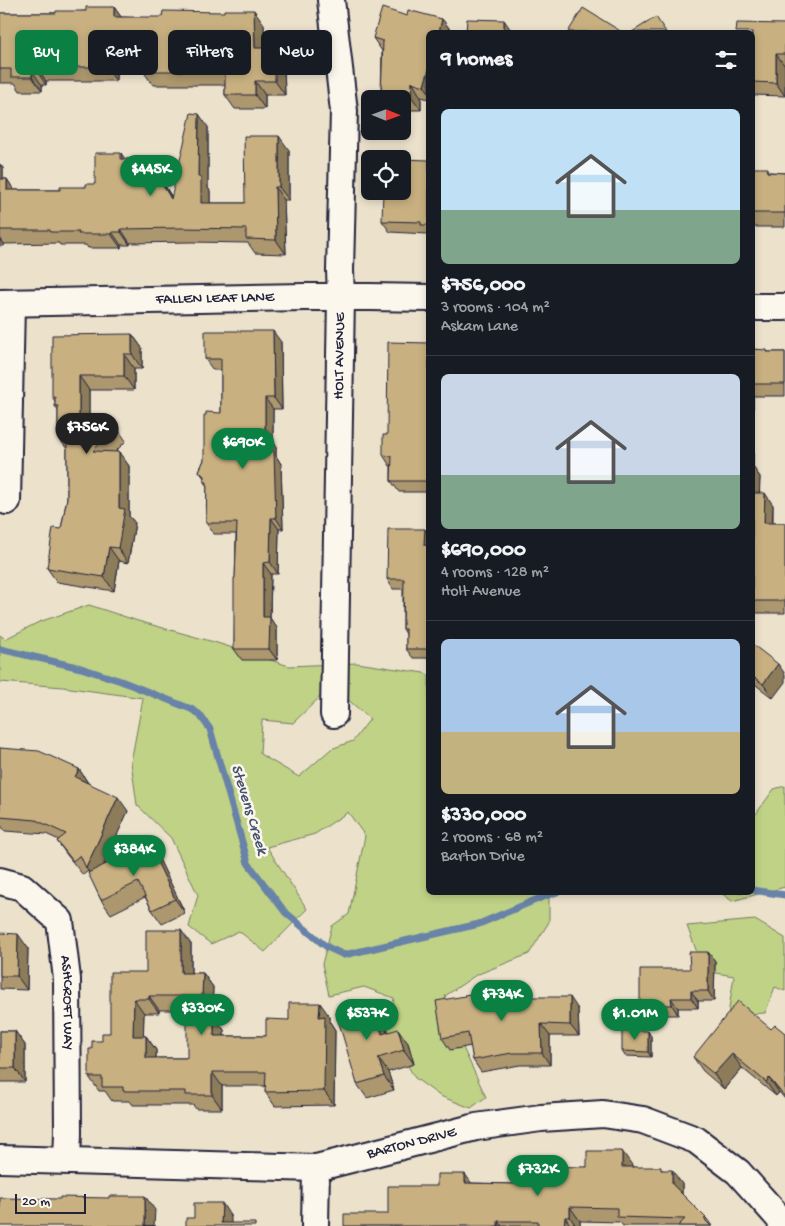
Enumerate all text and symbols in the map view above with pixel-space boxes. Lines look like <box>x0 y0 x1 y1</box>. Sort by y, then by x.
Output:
chip: Buy <box>15 30 78 75</box>
chip: Rent <box>88 30 158 75</box>
chip: Filters <box>168 30 251 75</box>
chip: New <box>261 30 332 75</box>
icon: filters <box>712 46 740 74</box>
text: 9 homes <box>441 48 512 73</box>
north arrow <box>361 90 411 140</box>
map controls <box>361 90 411 200</box>
icon: home <box>546 141 636 231</box>
button: locate <box>361 150 411 200</box>
pin: $445K <box>116 154 186 197</box>
text: $445K <box>131 161 171 180</box>
text: $756,000 <box>441 274 525 299</box>
street label: FALLEN LEAF LANE <box>154 289 275 309</box>
text: 3 rooms · 104 m² <box>441 299 550 318</box>
street label: HOLT AVENUE <box>330 312 350 400</box>
text: Askam Lane <box>441 318 518 337</box>
icon: home <box>546 407 636 497</box>
pin: $756K <box>52 412 122 455</box>
text: $756K <box>67 419 107 438</box>
pin: $690K <box>208 428 278 470</box>
text: $690K <box>222 434 264 453</box>
text: $690,000 <box>441 539 526 564</box>
text: 4 rooms · 128 m² <box>441 564 549 583</box>
text: Holt Avenue <box>441 583 520 602</box>
icon: home <box>546 672 636 762</box>
water label: Stevens Creek <box>225 763 271 859</box>
text: $330,000 <box>441 804 527 829</box>
text: 2 rooms · 68 m² <box>441 829 543 848</box>
pin: $384K <box>99 834 169 877</box>
text: $384K <box>114 841 154 860</box>
text: Barton Drive <box>441 848 525 867</box>
street label: ASHCROFT WAY <box>55 954 76 1050</box>
pin: $734K <box>467 980 537 1022</box>
text: $734K <box>482 986 522 1005</box>
pin: $330K <box>167 994 237 1036</box>
pin: $537K <box>332 998 402 1041</box>
pin: $1.01M <box>594 998 676 1041</box>
text: $330K <box>181 1000 223 1019</box>
text: $537K <box>346 1005 388 1024</box>
text: $1.01M <box>612 1005 658 1024</box>
street label: BARTON DRIVE <box>364 1123 459 1164</box>
pin: $732K <box>503 1154 573 1197</box>
text: $732K <box>518 1161 558 1180</box>
scale bar <box>15 1191 86 1214</box>
text: 20 m <box>22 1194 50 1211</box>

